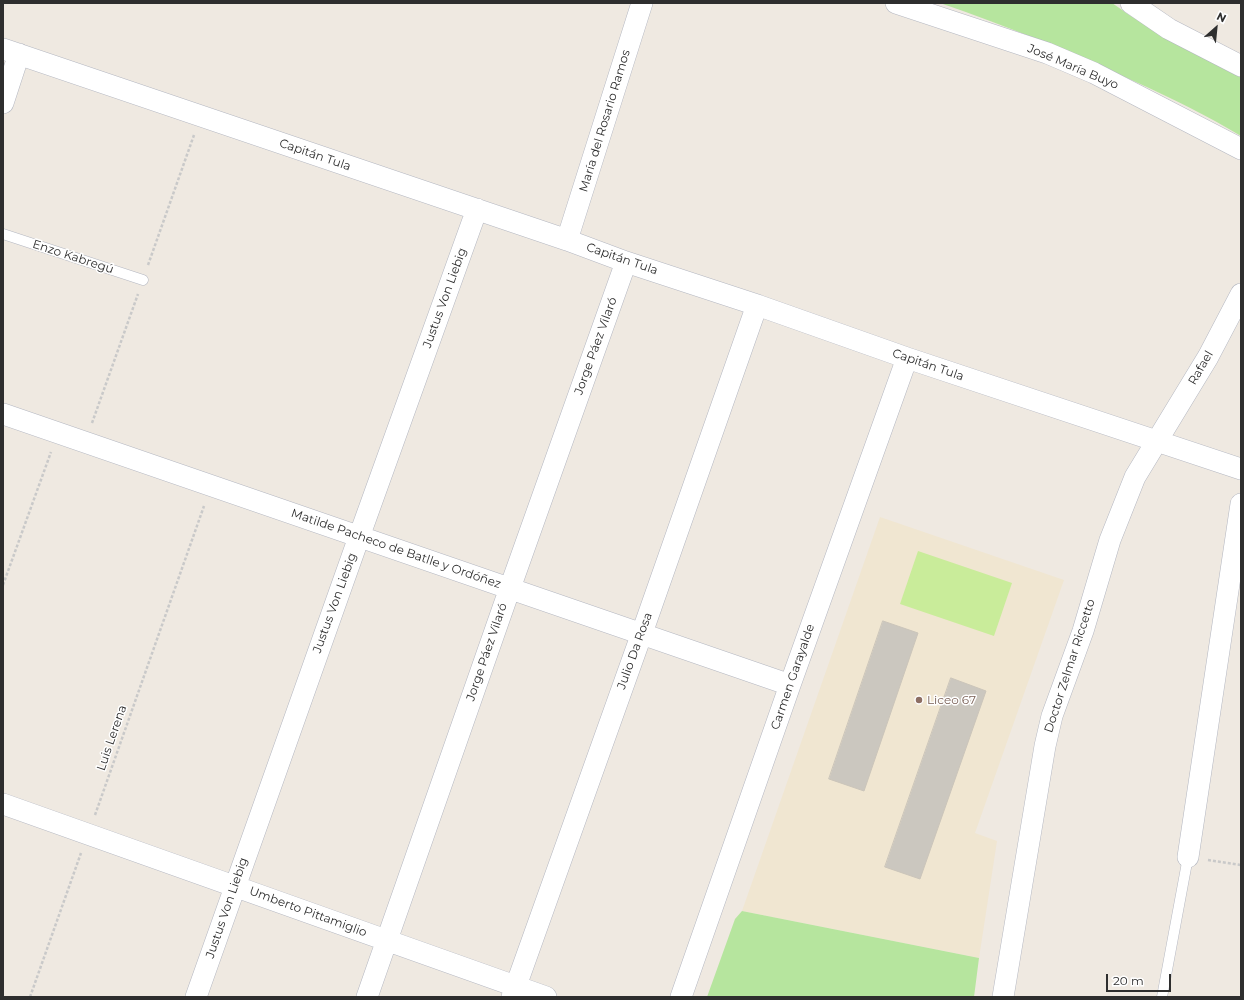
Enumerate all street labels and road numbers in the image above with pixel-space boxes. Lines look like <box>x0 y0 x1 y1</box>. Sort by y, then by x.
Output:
street label: José María Buyo <box>1025 41 1121 93</box>
street label: María del Rosario Ramos <box>576 48 634 194</box>
street label: Capitán Tula <box>277 136 353 174</box>
street label: Enzo Kabregú <box>31 237 115 277</box>
street label: Capitán Tula <box>584 240 660 278</box>
street label: Justus Von Liebig <box>420 246 470 350</box>
street label: Jorge Páez Vilaró <box>572 295 620 397</box>
street label: Capitán Tula <box>890 346 966 384</box>
street label: Rafael <box>1185 348 1217 388</box>
street label: Matilde Pacheco de Batlle y Ordóñez <box>289 506 503 592</box>
street label: Justus Von Liebig <box>310 551 360 655</box>
street label: Doctor Zelmar Riccetto <box>1042 597 1098 735</box>
street label: Jorge Páez Vilaró <box>463 601 511 703</box>
street label: Julio Da Rosa <box>614 611 656 691</box>
street label: Carmen Garayalde <box>768 622 818 732</box>
street label: Luis Lerena <box>94 703 130 773</box>
street label: Justus Von Liebig <box>203 856 251 960</box>
street label: Umberto Pittamiglio <box>247 884 369 940</box>

